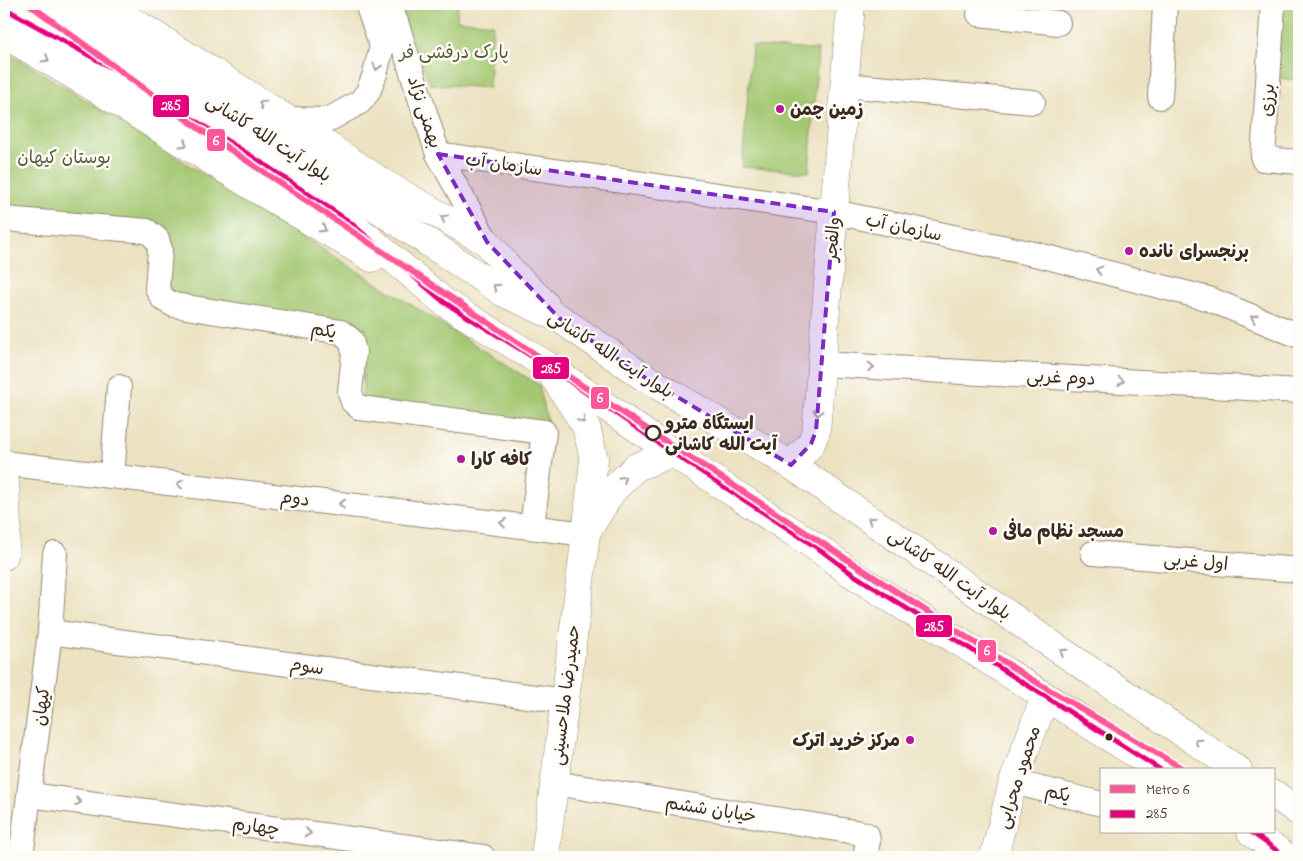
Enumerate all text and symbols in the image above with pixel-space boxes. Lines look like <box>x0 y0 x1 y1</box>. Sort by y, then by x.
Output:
park label: پارک درفشی فر <box>397 41 509 67</box>
one-way arrow <box>40 52 49 62</box>
one-way arrow <box>372 62 383 71</box>
street label: بهمنی نژاد <box>399 73 447 152</box>
street label: برزی <box>1255 83 1283 118</box>
street label: بلوار آیت الله کاشانی <box>200 89 336 190</box>
line badge: 285 <box>152 94 190 118</box>
text: 285 <box>160 96 181 117</box>
place label: زمین چمن <box>790 98 863 124</box>
one-way arrow <box>259 100 268 110</box>
marker: زمین چمن <box>774 103 786 115</box>
line badge: 6 <box>206 128 226 152</box>
text: 6 <box>212 131 220 152</box>
one-way arrow <box>179 137 188 147</box>
park label: بوستان کیهان <box>17 146 111 172</box>
street label: سازمان آب <box>464 148 544 184</box>
street label: سازمان آب <box>863 208 944 250</box>
one-way arrow <box>441 214 450 224</box>
street label: والفجر <box>819 216 849 264</box>
one-way arrow <box>317 222 326 232</box>
place label: برنجسرای نانده <box>1139 240 1249 266</box>
marker: برنجسرای نانده <box>1123 245 1135 257</box>
one-way arrow <box>1095 266 1104 276</box>
one-way arrow <box>492 284 502 293</box>
street label: بلوار آیت الله کاشانی <box>542 305 678 406</box>
one-way arrow <box>1250 313 1259 324</box>
street label: یکم <box>308 317 339 347</box>
line badge: 285 <box>532 356 570 380</box>
text: 285 <box>540 359 561 380</box>
one-way arrow <box>867 361 875 372</box>
street label: دوم غربی <box>1026 364 1096 394</box>
one-way arrow <box>1117 375 1125 386</box>
line badge: 6 <box>590 386 610 410</box>
text: 6 <box>596 388 604 409</box>
one-way arrow <box>813 409 824 417</box>
place label: ایستگاه مترو آیت الله کاشانی <box>663 412 778 459</box>
one-way arrow <box>576 415 586 424</box>
marker: ایستگاه مترو آیت الله کاشانی <box>645 425 661 441</box>
place label: کافه کارا <box>471 448 532 474</box>
marker: کافه کارا <box>455 453 467 465</box>
one-way arrow <box>618 476 627 485</box>
one-way arrow <box>176 479 184 490</box>
street label: دوم <box>279 485 311 515</box>
one-way arrow <box>337 499 345 510</box>
one-way arrow <box>867 517 877 526</box>
one-way arrow <box>499 518 507 529</box>
place label: مسجد نظام مافی <box>1003 518 1124 546</box>
street label: بلوار آیت الله کاشانی <box>882 523 1016 628</box>
marker: مسجد نظام مافی <box>987 525 999 537</box>
street label: اول غربی <box>1162 547 1229 579</box>
line badge: 285 <box>915 614 953 638</box>
text: 285 <box>923 617 944 638</box>
street label: حمیدرضا ملاحسینی <box>545 623 589 767</box>
line badge: 6 <box>977 639 997 663</box>
text: 6 <box>983 641 991 662</box>
one-way arrow <box>1059 649 1069 658</box>
street label: سوم <box>288 653 325 683</box>
street label: کیهان <box>28 685 58 728</box>
street label: محمود محرابی <box>991 723 1049 833</box>
place label: مرکز خرید اترک <box>792 729 900 755</box>
unlabelled marker <box>1104 732 1114 742</box>
marker: مرکز خرید اترک <box>904 734 916 746</box>
one-way arrow <box>1194 739 1203 749</box>
legend <box>1100 768 1276 834</box>
street label: یکم <box>1042 779 1073 811</box>
text: Metro 6 <box>1146 779 1190 801</box>
street label: خیابان ششم <box>663 791 758 831</box>
one-way arrow <box>74 796 82 806</box>
text: 285 <box>1146 803 1168 825</box>
street label: چهارم <box>230 812 281 844</box>
one-way arrow <box>305 827 313 838</box>

